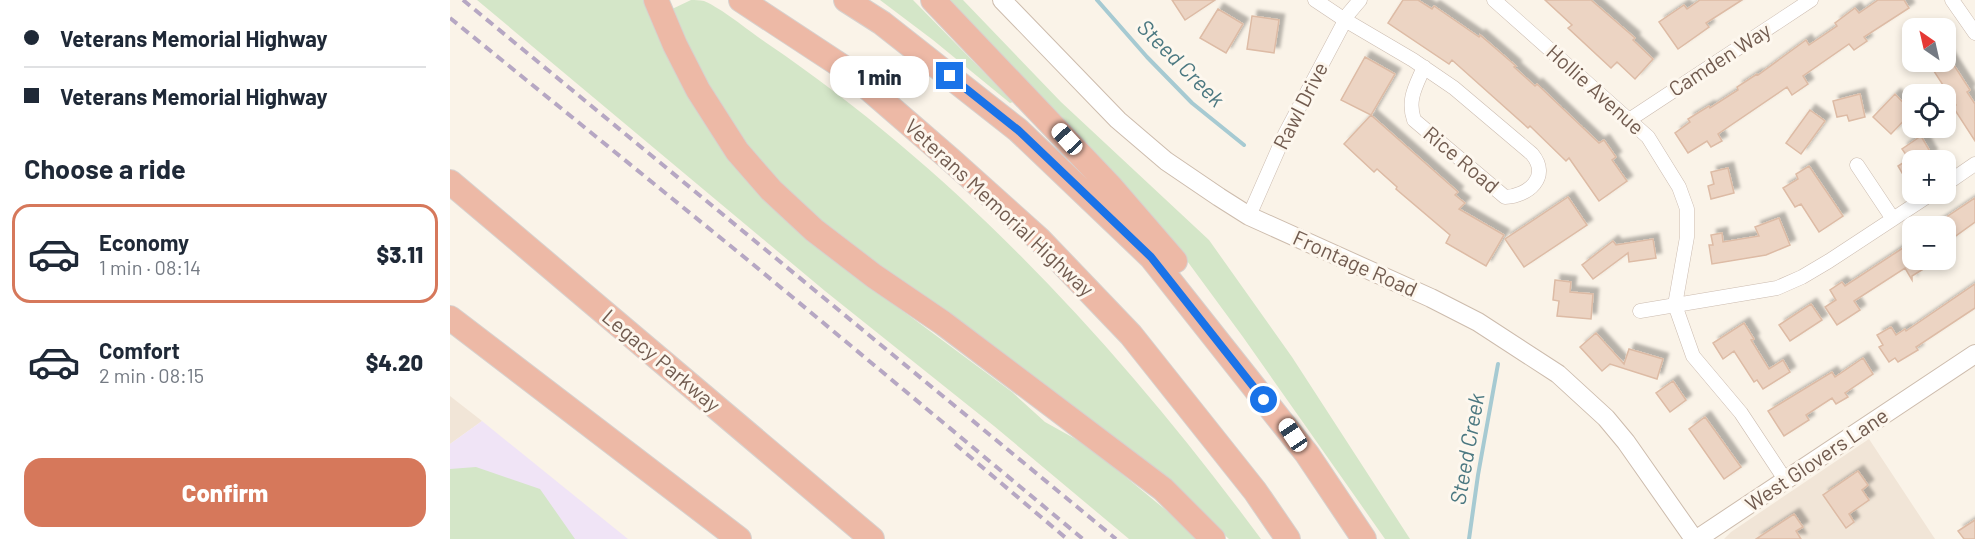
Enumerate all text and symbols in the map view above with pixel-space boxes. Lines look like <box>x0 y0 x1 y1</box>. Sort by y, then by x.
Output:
water label: Steed Creek <box>1133 13 1231 112</box>
street label: Camden Way <box>1664 16 1775 101</box>
north arrow <box>1902 18 1956 72</box>
map controls <box>1902 18 1956 270</box>
text: Veterans Memorial Highway <box>60 25 328 51</box>
street label: Hollie Avenue <box>1542 39 1650 139</box>
callout: 1 min <box>830 55 929 97</box>
street label: Rawl Drive <box>1267 58 1332 153</box>
route end <box>936 62 963 89</box>
text: 1 min <box>858 65 901 89</box>
text: Veterans Memorial Highway <box>60 83 328 109</box>
button: locate <box>1902 84 1956 138</box>
street label: Veterans Memorial Highway <box>900 113 1100 301</box>
car <box>1048 120 1086 158</box>
street label: Rice Road <box>1419 120 1505 198</box>
button: + <box>1902 150 1956 204</box>
text: Choose a ride <box>24 152 186 184</box>
button: − <box>1902 216 1956 270</box>
street label: Frontage Road <box>1290 224 1422 301</box>
icon: car <box>27 227 81 281</box>
text: Economy <box>99 229 189 255</box>
text: $3.11 <box>377 241 423 267</box>
text: 1 min · 08:14 <box>99 255 201 279</box>
street label: Legacy Parkway <box>598 303 726 417</box>
icon: car <box>27 335 81 389</box>
text: Comfort <box>99 337 180 363</box>
text: $4.20 <box>366 349 423 375</box>
text: 2 min · 08:15 <box>99 363 204 387</box>
route start <box>1250 386 1277 413</box>
water label: Steed Creek <box>1443 391 1489 507</box>
street label: West Glovers Lane <box>1740 402 1892 516</box>
car <box>1275 415 1311 455</box>
button: Confirm <box>24 458 426 527</box>

